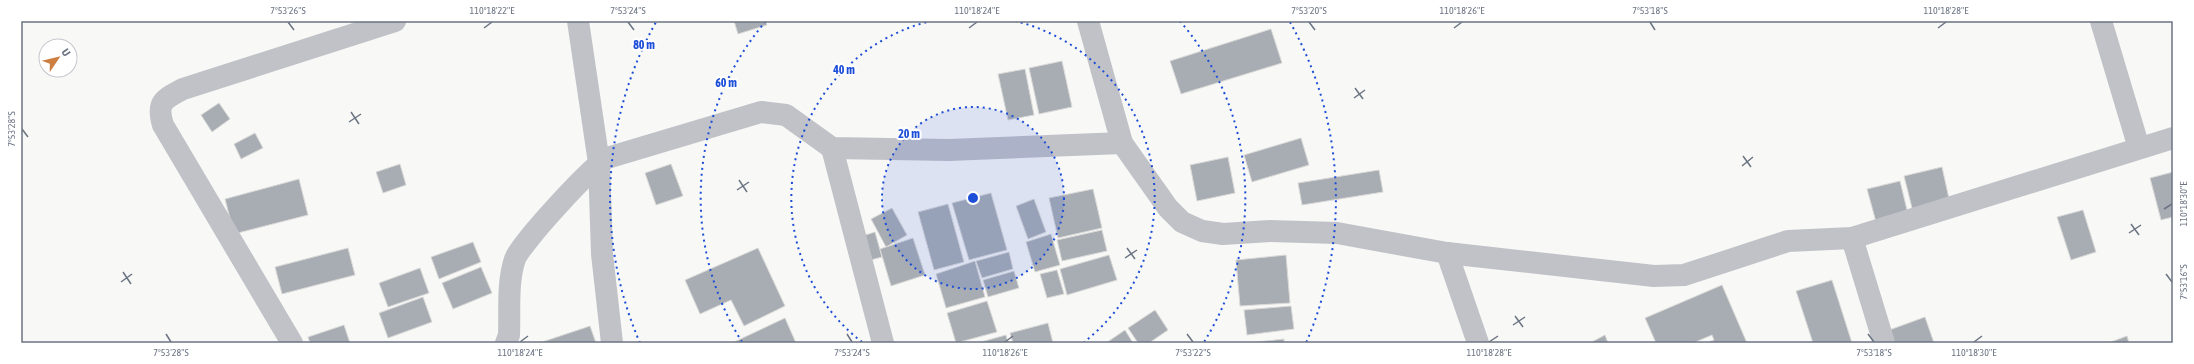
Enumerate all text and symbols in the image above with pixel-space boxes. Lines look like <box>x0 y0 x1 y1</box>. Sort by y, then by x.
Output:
text: 7°53'26"S <box>270 5 306 16</box>
text: 110°18'22"E <box>470 5 515 16</box>
text: 7°53'24"S <box>610 5 646 16</box>
text: 110°18'24"E <box>955 5 1000 16</box>
text: 7°53'20"S <box>1291 5 1327 16</box>
text: 110°18'26"E <box>1440 5 1485 16</box>
text: 7°53'18"S <box>1632 5 1668 16</box>
text: 110°18'28"E <box>1924 5 1969 16</box>
north arrow <box>38 38 78 78</box>
text: 80 m <box>633 38 655 52</box>
text: U <box>59 46 73 58</box>
text: 40 m <box>832 63 855 77</box>
text: 60 m <box>715 76 737 90</box>
text: 7°53'28"S <box>6 111 17 147</box>
text: 20 m <box>898 127 920 141</box>
text: 110°18'30"E <box>2178 181 2189 226</box>
centre of rings <box>966 191 980 205</box>
text: 7°53'16"S <box>2178 264 2189 300</box>
text: 7°53'28"S <box>153 347 189 358</box>
text: 110°18'24"E <box>498 347 543 358</box>
text: 7°53'24"S <box>834 347 870 358</box>
text: 110°18'26"E <box>983 347 1028 358</box>
text: 7°53'22"S <box>1175 347 1211 358</box>
text: 110°18'28"E <box>1467 347 1512 358</box>
text: 7°53'18"S <box>1856 347 1892 358</box>
text: 110°18'30"E <box>1952 347 1997 358</box>

